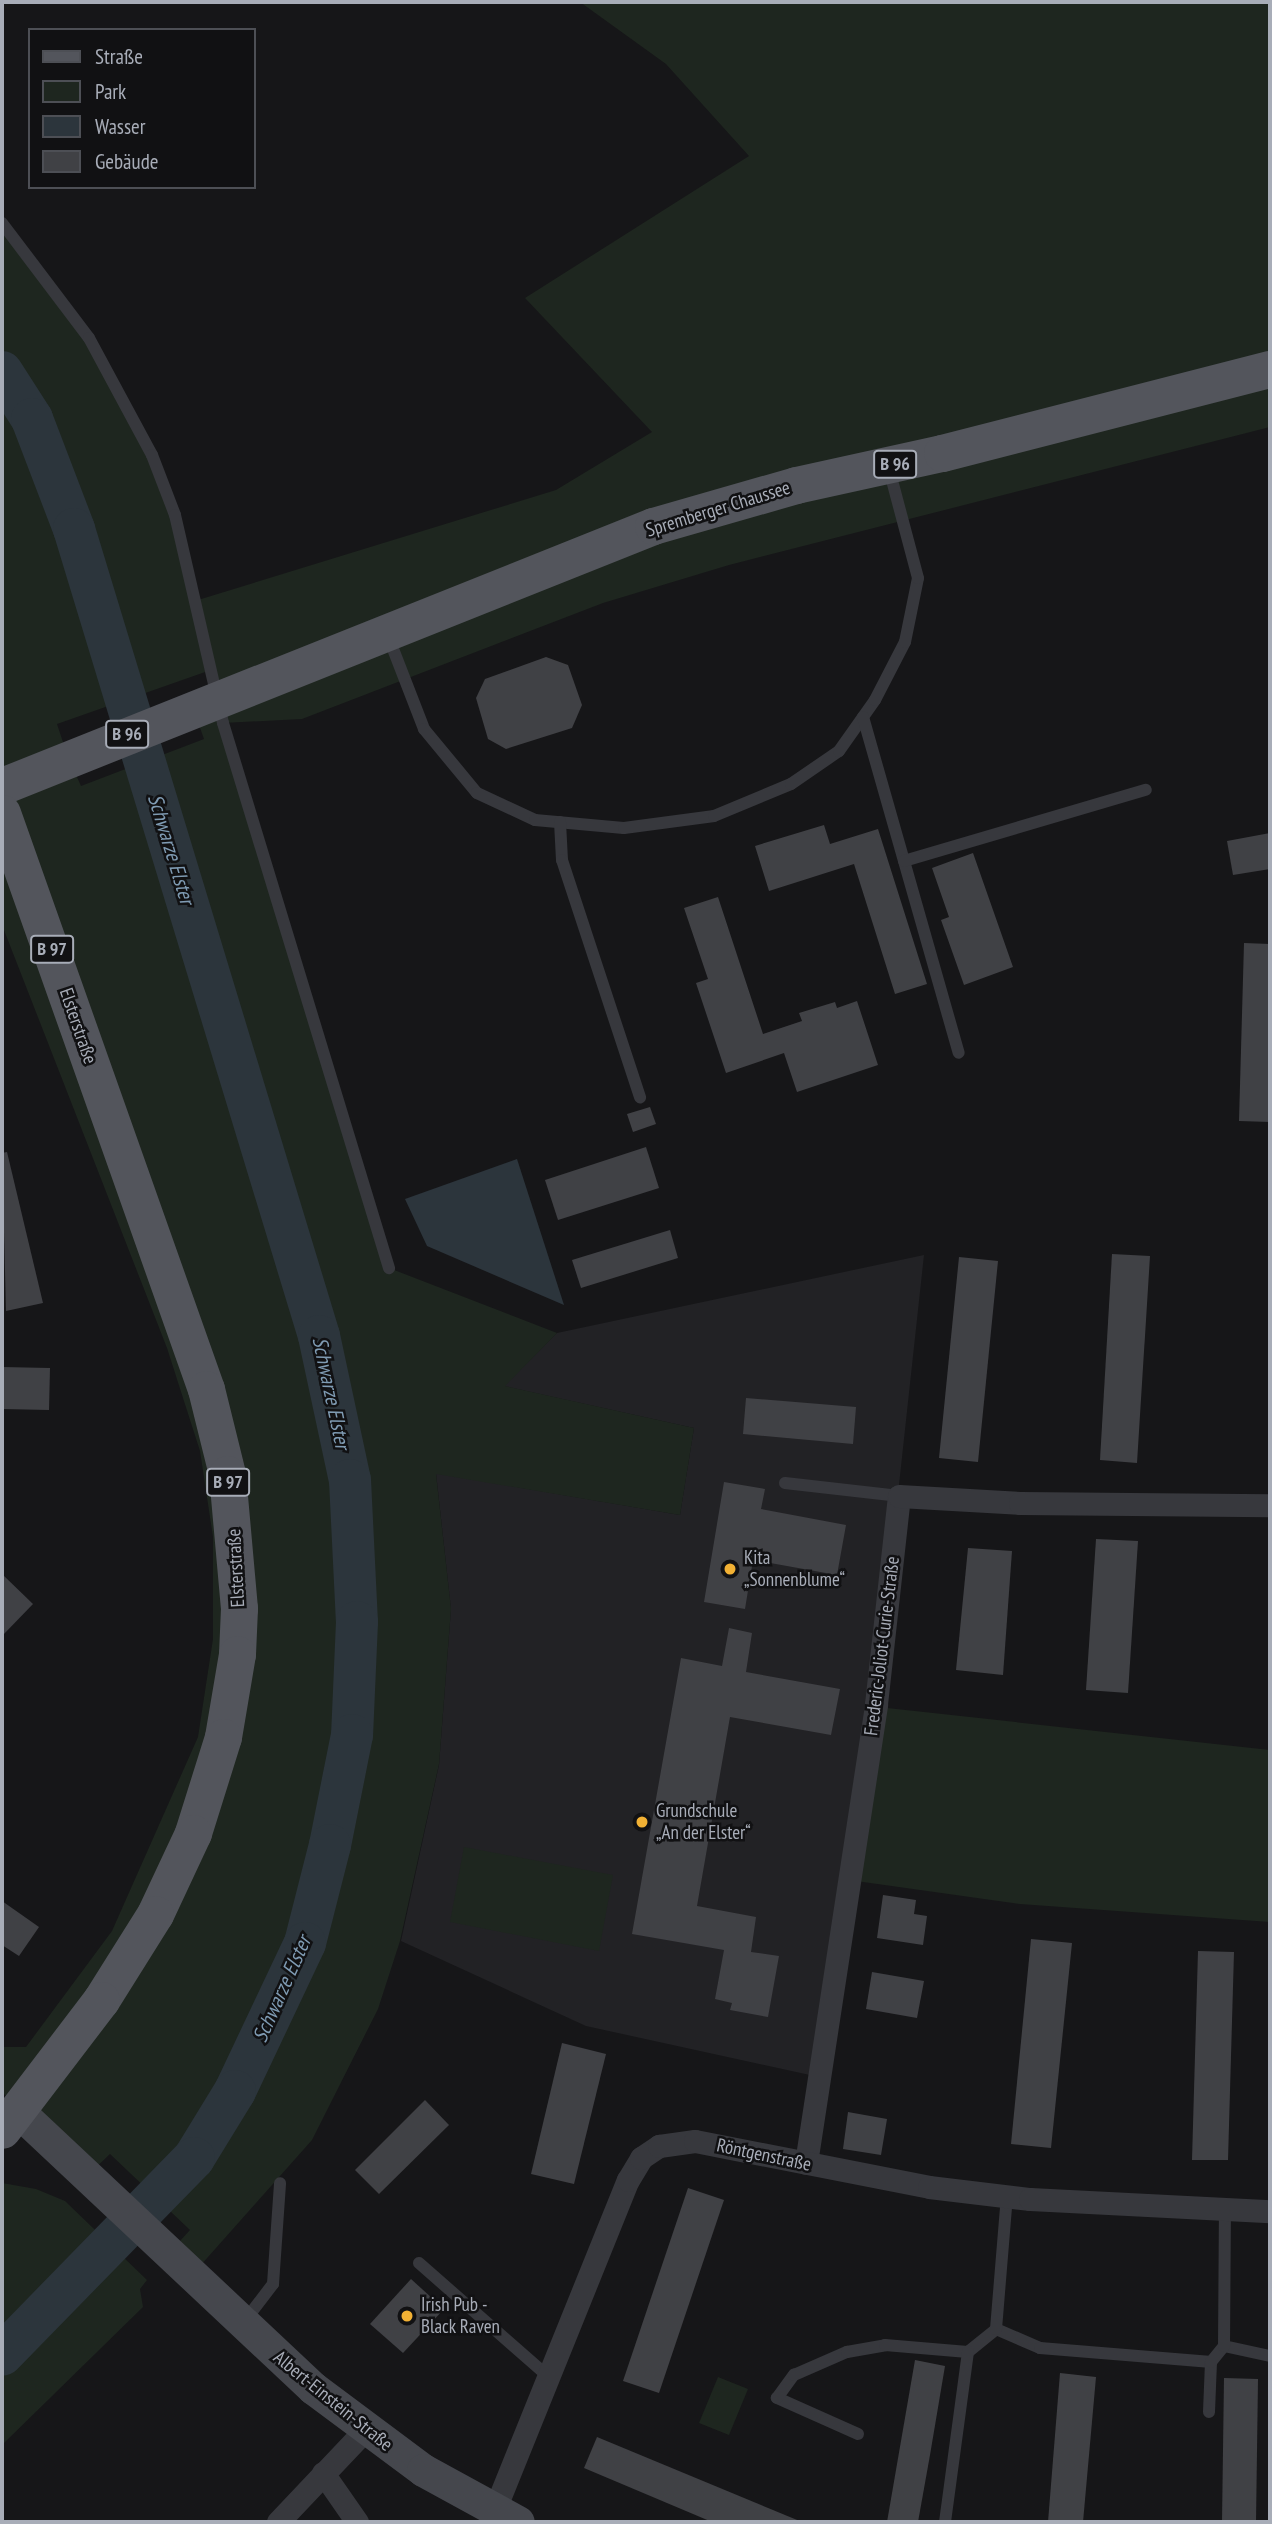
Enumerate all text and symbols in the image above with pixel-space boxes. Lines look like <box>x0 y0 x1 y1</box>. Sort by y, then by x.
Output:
legend <box>28 28 256 189</box>
text: Straße <box>95 43 143 70</box>
text: Park <box>95 78 126 105</box>
text: Wasser <box>95 113 145 140</box>
text: Gebäude <box>95 148 158 175</box>
road number: B 96 <box>872 450 918 478</box>
street label: Spremberger Chaussee <box>643 476 793 542</box>
road number: B 96 <box>104 720 150 748</box>
water label: Schwarze Elster <box>142 791 200 907</box>
road number: B 97 <box>29 934 75 964</box>
street label: Elsterstraße <box>54 985 102 1067</box>
water label: Schwarze Elster <box>307 1335 355 1451</box>
road number: B 97 <box>205 1468 251 1497</box>
street label: Elsterstraße <box>223 1528 249 1608</box>
place label: Kita „Sonnenblume“ <box>744 1547 845 1591</box>
street label: Frederic-Joliot-Curie-Straße <box>860 1555 904 1737</box>
marker: Kita „Sonnenblume“ <box>722 1561 738 1577</box>
place label: Grundschule „An der Elster“ <box>656 1800 751 1844</box>
marker: Grundschule „An der Elster“ <box>634 1814 650 1830</box>
water label: Schwarze Elster <box>247 1932 317 2046</box>
street label: Röntgenstraße <box>715 2134 813 2176</box>
place label: Irish Pub - Black Raven <box>421 2294 500 2338</box>
marker: Irish Pub - Black Raven <box>399 2308 415 2324</box>
street label: Albert-Einstein-Straße <box>269 2346 397 2456</box>

